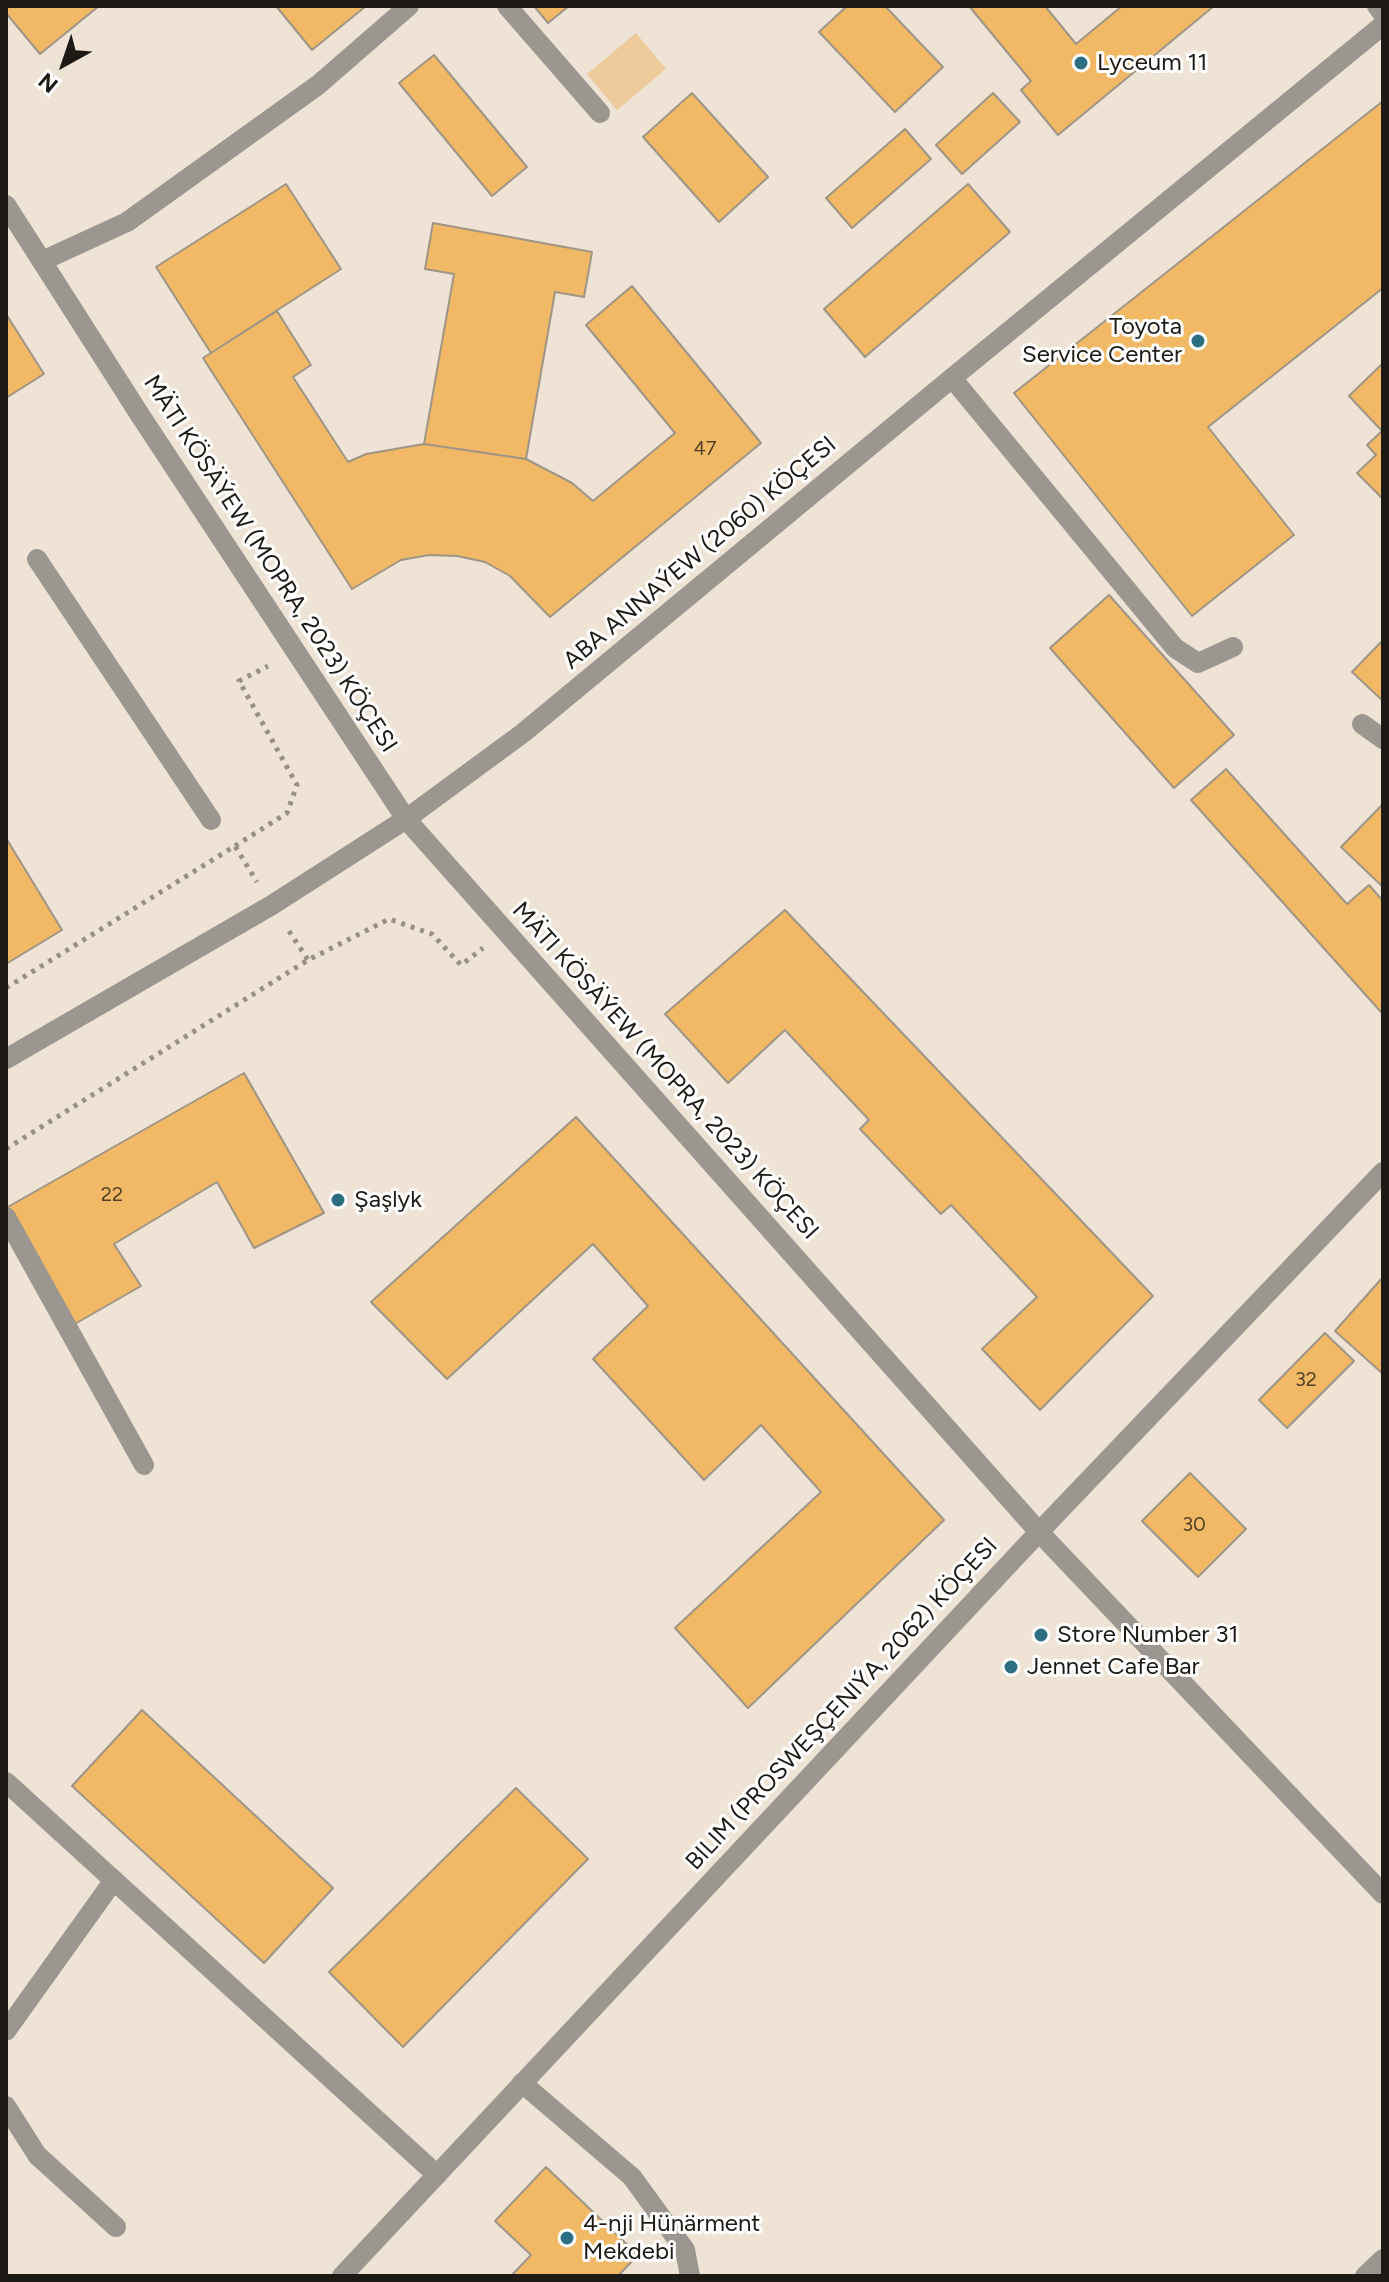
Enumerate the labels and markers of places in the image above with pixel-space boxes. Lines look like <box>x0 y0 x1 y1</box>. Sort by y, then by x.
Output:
place label: Lyceum 11 <box>1097 49 1207 77</box>
marker: Lyceum 11 <box>1072 54 1090 72</box>
place label: Toyota Service Center <box>1022 313 1182 369</box>
marker: Toyota Service Center <box>1189 332 1207 350</box>
place label: Şaşlyk <box>354 1186 422 1214</box>
marker: Şaşlyk <box>329 1191 347 1209</box>
place label: Store Number 31 <box>1057 1621 1238 1649</box>
marker: Store Number 31 <box>1032 1626 1050 1644</box>
place label: Jennet Cafe Bar <box>1027 1653 1200 1681</box>
marker: Jennet Cafe Bar <box>1002 1658 1020 1676</box>
place label: 4-nji Hünärment Mekdebi <box>583 2210 760 2266</box>
marker: 4-nji Hünärment Mekdebi <box>558 2229 576 2247</box>

